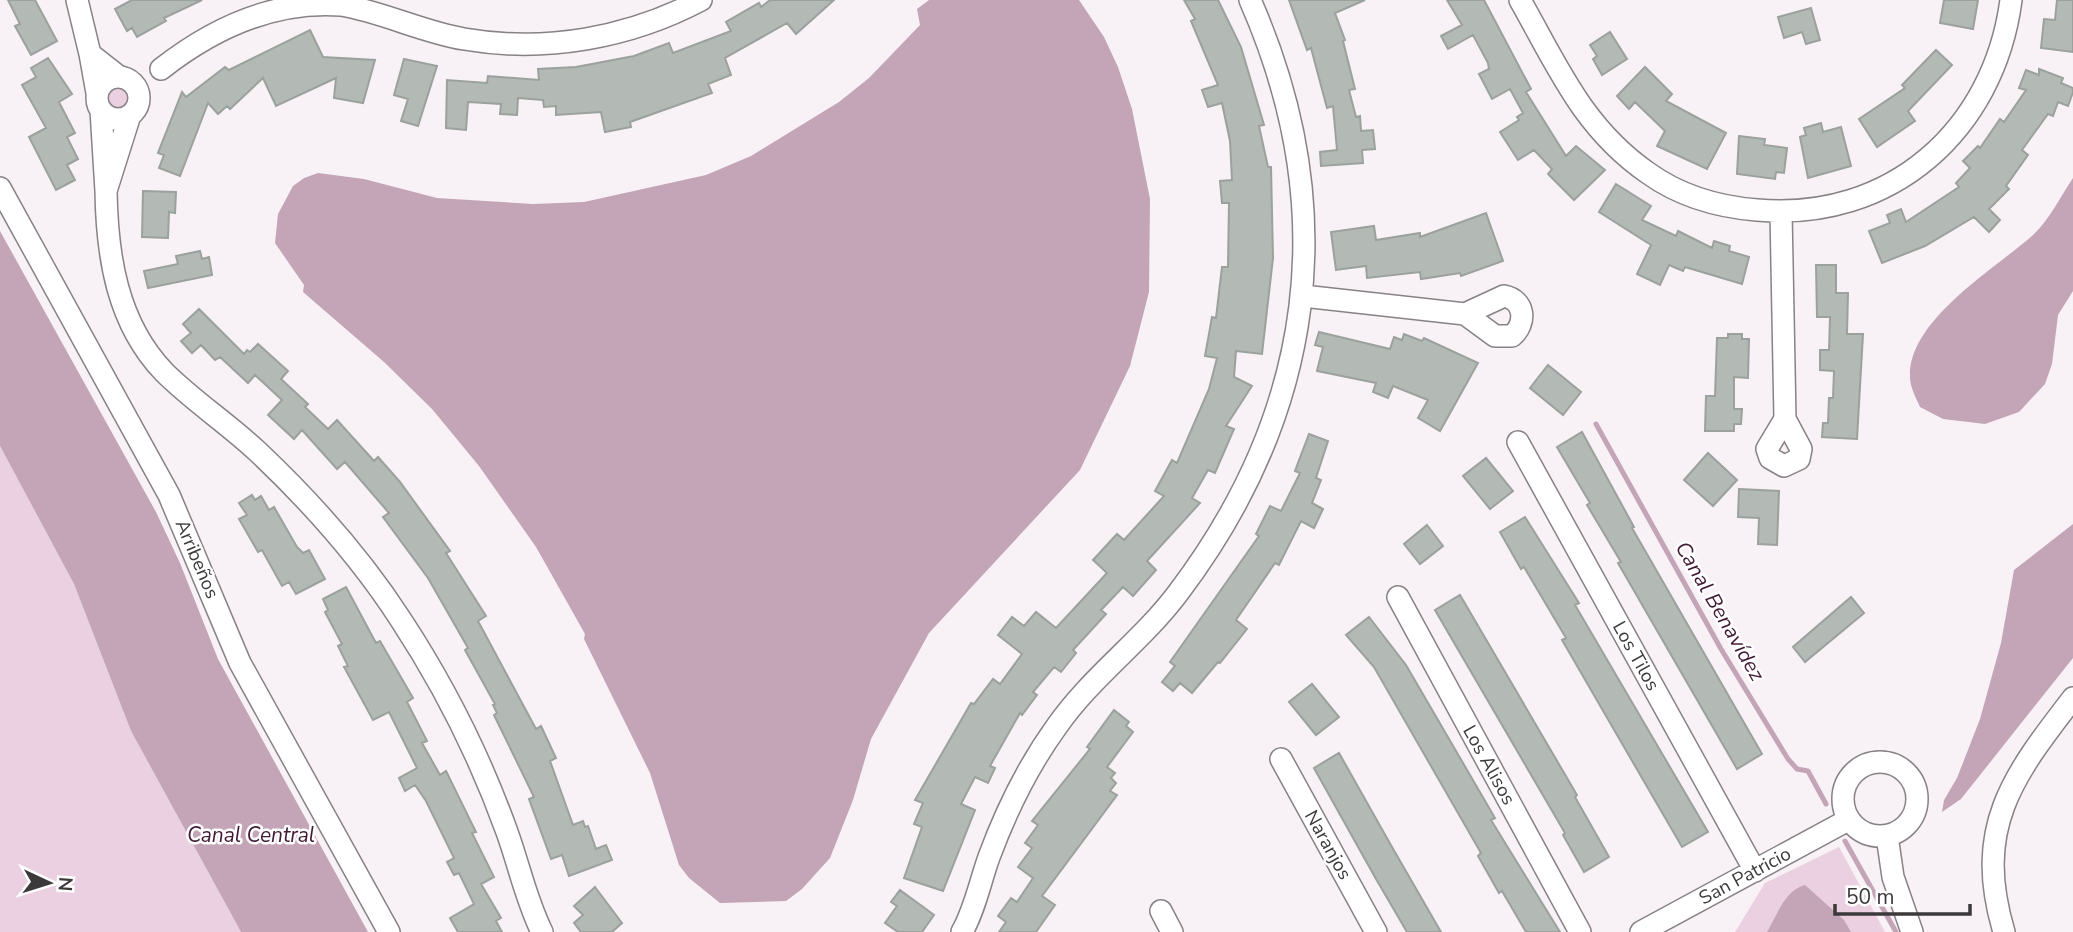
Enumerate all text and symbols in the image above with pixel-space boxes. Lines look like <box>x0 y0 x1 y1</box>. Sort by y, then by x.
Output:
street label: Arribeños <box>169 515 225 603</box>
water label: Canal Benavídez <box>1669 536 1771 686</box>
street label: Los Tilos <box>1606 617 1666 695</box>
street label: Los Alisos <box>1456 720 1522 810</box>
street label: Naranjos <box>1298 806 1358 884</box>
water label: Canal Central <box>187 821 315 849</box>
street label: San Patricio <box>1694 841 1796 911</box>
north arrow <box>14 848 84 918</box>
scale bar <box>1835 872 1970 916</box>
text: N <box>51 876 78 892</box>
text: 50 m <box>1846 883 1895 911</box>

